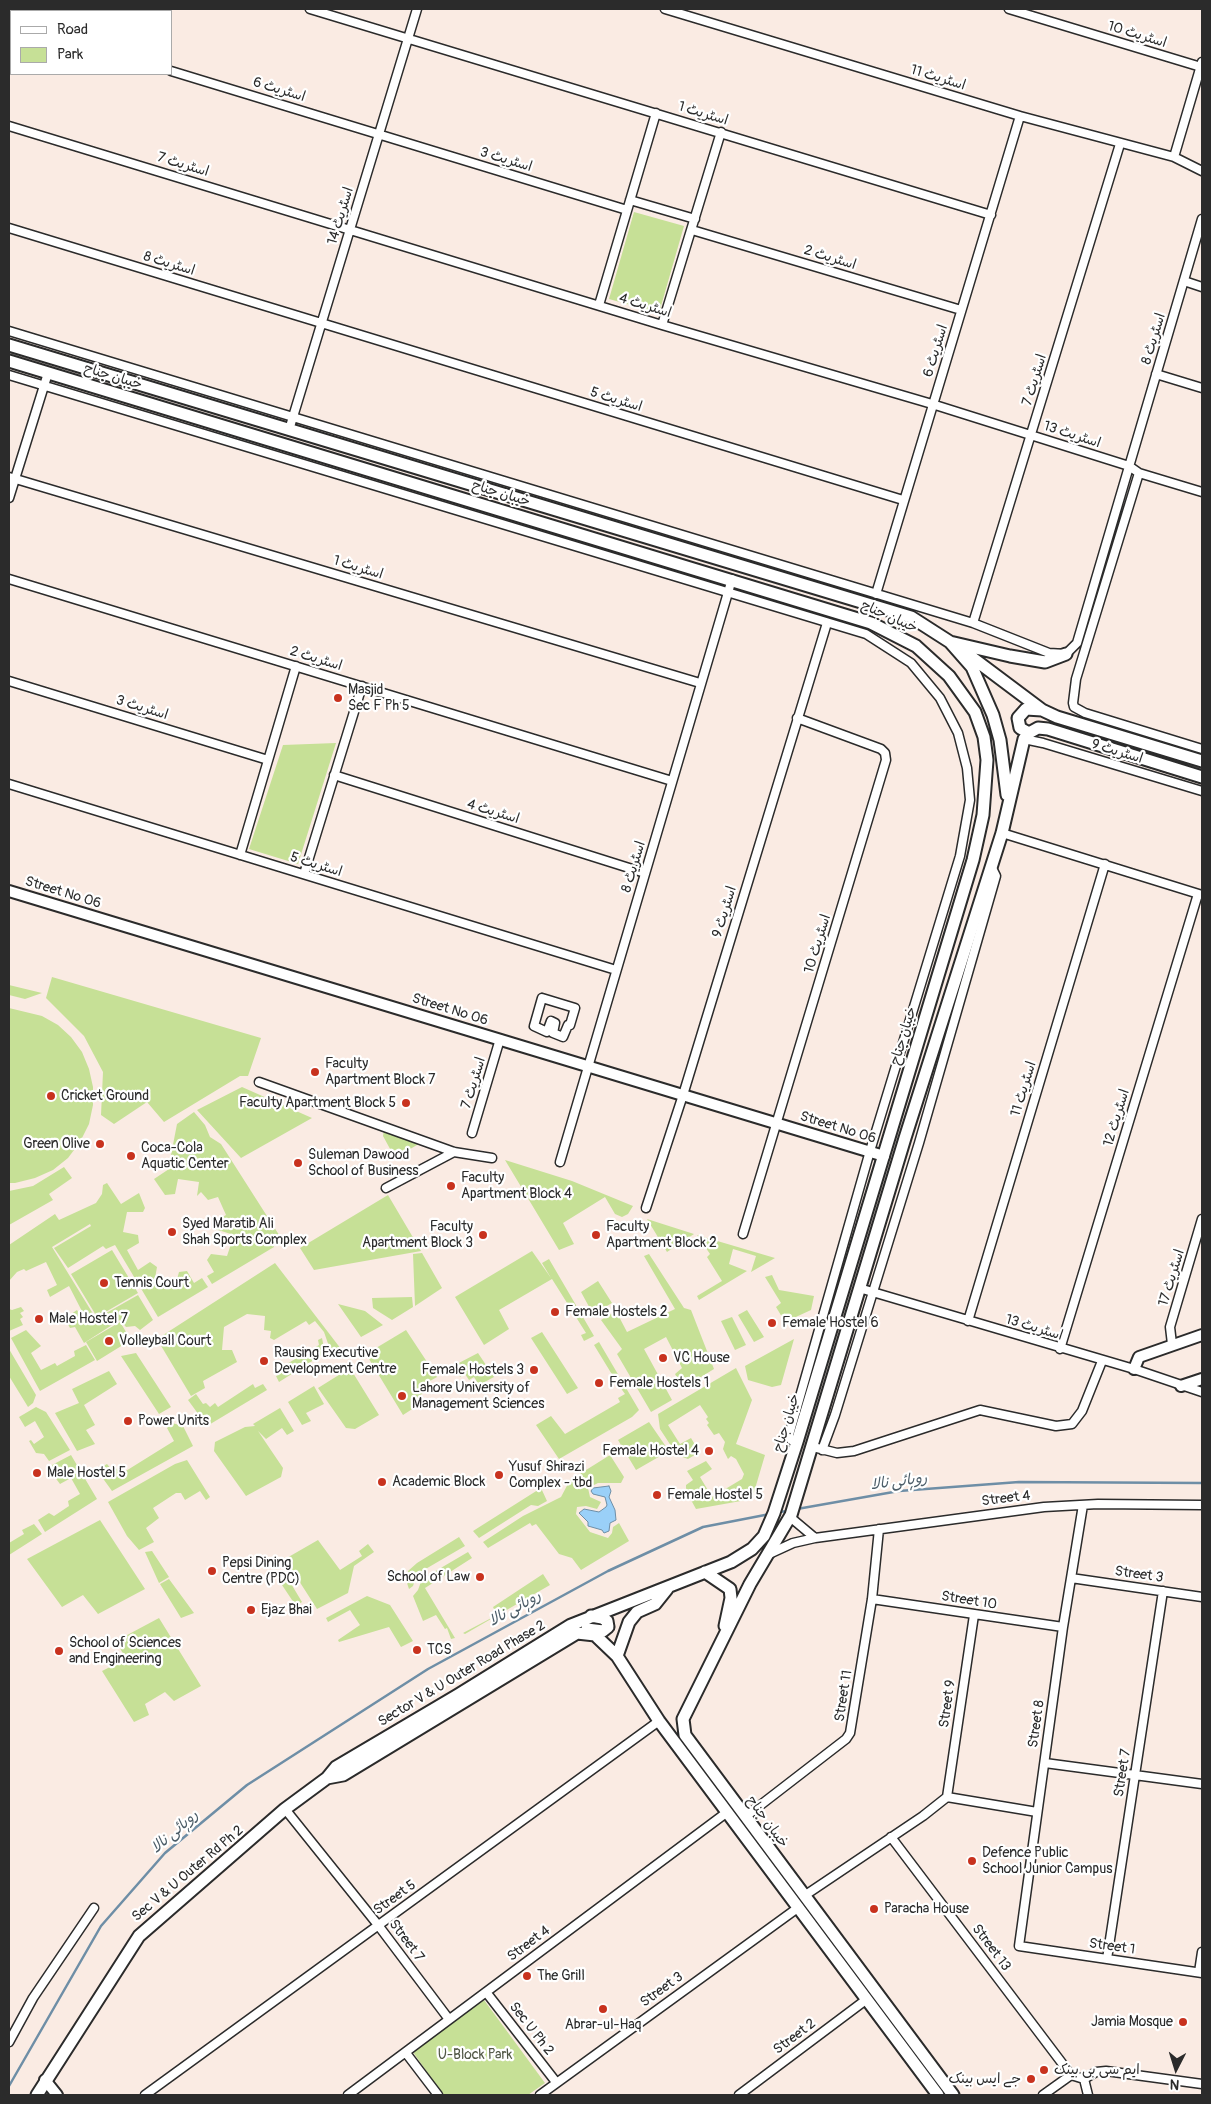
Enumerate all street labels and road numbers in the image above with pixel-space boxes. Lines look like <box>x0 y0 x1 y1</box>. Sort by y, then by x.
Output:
street label: اسٹریٹ 10 <box>1105 18 1169 52</box>
street label: اسٹریٹ 11 <box>908 62 968 94</box>
street label: اسٹریٹ 6 <box>251 74 307 106</box>
street label: اسٹریٹ 1 <box>676 98 730 130</box>
street label: اسٹریٹ 3 <box>478 144 534 176</box>
street label: اسٹریٹ 7 <box>155 149 211 181</box>
street label: اسٹریٹ 14 <box>324 185 358 247</box>
street label: اسٹریٹ 2 <box>802 242 858 274</box>
street label: اسٹریٹ 8 <box>141 248 197 280</box>
street label: اسٹریٹ 4 <box>617 290 673 322</box>
street label: اسٹریٹ 8 <box>1138 311 1170 367</box>
street label: اسٹریٹ 6 <box>920 323 952 379</box>
street label: اسٹریٹ 7 <box>1019 352 1051 408</box>
street label: خیبان جناح <box>82 360 144 394</box>
street label: اسٹریٹ 5 <box>588 384 644 416</box>
street label: اسٹریٹ 13 <box>1041 418 1103 452</box>
street label: خیبان جناح <box>470 477 532 511</box>
street label: اسٹریٹ 1 <box>331 552 385 584</box>
street label: خیبان جناح <box>858 597 920 637</box>
street label: اسٹریٹ 2 <box>288 643 344 675</box>
street label: اسٹریٹ 3 <box>114 692 170 724</box>
street label: اسٹریٹ 9 <box>1089 736 1145 768</box>
street label: اسٹریٹ 4 <box>465 796 521 828</box>
street label: اسٹریٹ 8 <box>618 839 650 895</box>
street label: اسٹریٹ 5 <box>288 849 344 881</box>
street label: Street No 06 <box>23 873 103 913</box>
street label: اسٹریٹ 9 <box>709 884 741 940</box>
street label: اسٹریٹ 10 <box>801 912 835 976</box>
street label: Street No 06 <box>410 990 490 1030</box>
street label: خیبان جناح <box>887 1005 921 1067</box>
street label: اسٹریٹ 7 <box>458 1055 490 1111</box>
street label: اسٹریٹ 11 <box>1008 1059 1040 1119</box>
street label: اسٹریٹ 12 <box>1100 1087 1134 1149</box>
street label: Street No 06 <box>798 1108 878 1148</box>
street label: اسٹریٹ 17 <box>1155 1248 1189 1308</box>
street label: اسٹریٹ 13 <box>1003 1311 1065 1345</box>
street label: خیبان جناح <box>770 1392 804 1454</box>
street label: Street 4 <box>981 1488 1031 1510</box>
street label: Street 3 <box>1114 1563 1164 1587</box>
street label: Street 10 <box>940 1588 998 1614</box>
street label: Sector V & U Outer Road Phase 2 <box>375 1617 549 1731</box>
street label: Street 11 <box>832 1669 856 1723</box>
street label: Street 9 <box>936 1679 960 1729</box>
street label: Street 8 <box>1025 1699 1049 1749</box>
street label: Street 7 <box>1111 1748 1135 1798</box>
street label: خیبان جناح <box>743 1793 791 1851</box>
street label: Sec V & U Outer Rd Ph 2 <box>129 1822 247 1926</box>
street label: Street 5 <box>370 1877 420 1919</box>
street label: Street 7 <box>385 1917 427 1965</box>
street label: Street 13 <box>968 1921 1014 1975</box>
street label: Street 4 <box>504 1923 554 1965</box>
street label: Street 1 <box>1088 1935 1136 1959</box>
street label: Street 3 <box>637 1969 687 2011</box>
street label: Sec U Ph 2 <box>505 1999 557 2059</box>
street label: Street 2 <box>770 2016 820 2058</box>

